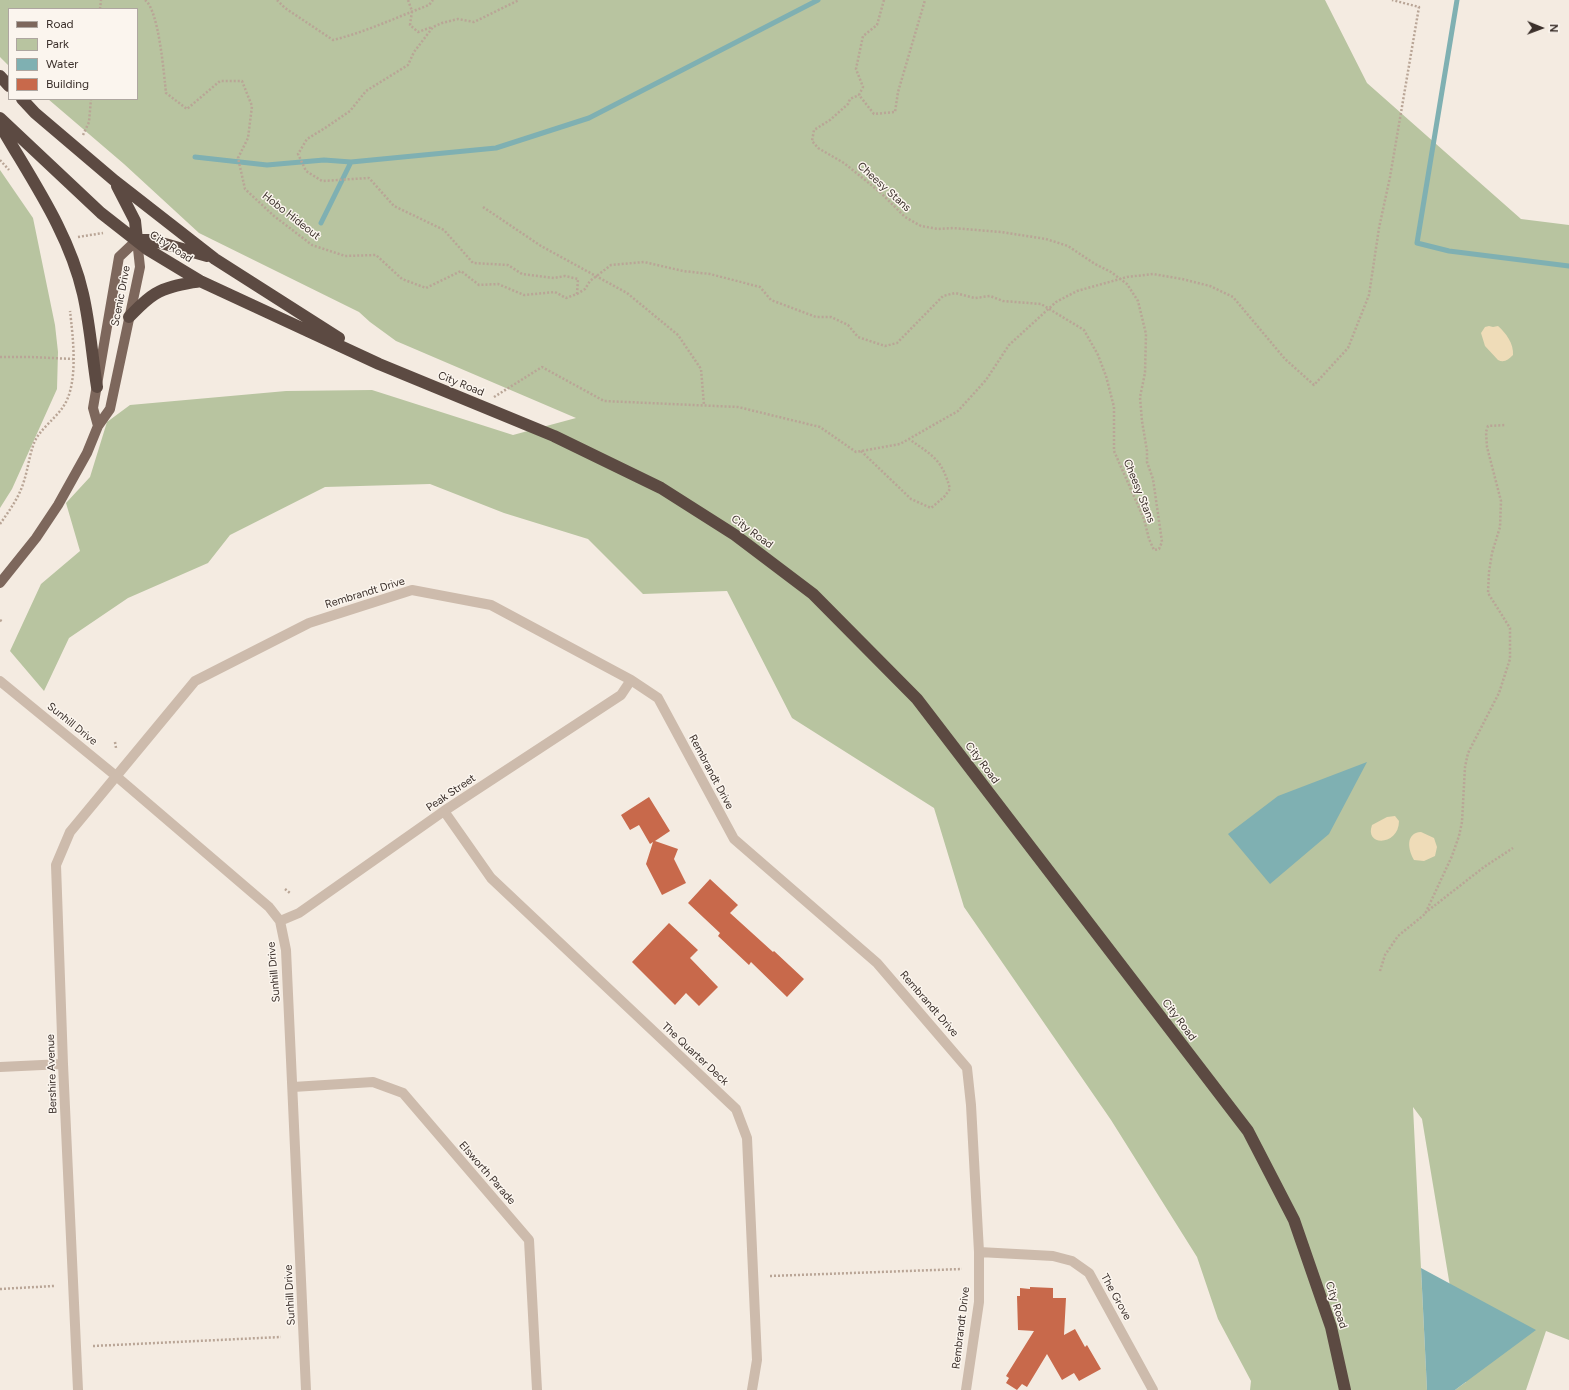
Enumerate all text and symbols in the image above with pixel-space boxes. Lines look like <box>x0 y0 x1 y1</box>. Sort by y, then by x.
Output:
legend <box>8 8 138 100</box>
north arrow <box>1521 8 1561 48</box>
text: Road <box>46 17 74 31</box>
text: N <box>1547 24 1560 33</box>
text: Park <box>46 37 69 51</box>
text: Water <box>46 57 78 71</box>
text: Building <box>46 77 89 91</box>
street label: Cheesy Stans <box>855 160 913 214</box>
street label: Hobo Hideout <box>259 189 323 243</box>
street label: City Road <box>147 228 195 266</box>
street label: Scenic Drive <box>109 265 133 327</box>
street label: City Road <box>436 369 486 399</box>
street label: Cheesy Stans <box>1120 457 1158 525</box>
street label: City Road <box>729 512 775 552</box>
street label: Rembrandt Drive <box>323 575 407 611</box>
street label: Sunhill Drive <box>44 700 100 748</box>
street label: Rembrandt Drive <box>686 732 736 812</box>
street label: City Road <box>962 740 1002 786</box>
street label: Peak Street <box>424 772 478 814</box>
street label: Sunhill Drive <box>265 941 283 1003</box>
street label: Rembrandt Drive <box>897 968 961 1040</box>
street label: City Road <box>1159 997 1199 1043</box>
street label: The Quarter Deck <box>659 1020 731 1088</box>
street label: Bershire Avenue <box>44 1034 60 1114</box>
street label: Elsworth Parade <box>456 1139 518 1207</box>
street label: Sunhill Drive <box>282 1264 298 1326</box>
street label: The Grove <box>1098 1272 1134 1322</box>
street label: City Road <box>1322 1280 1350 1330</box>
street label: Rembrandt Drive <box>949 1286 973 1370</box>

